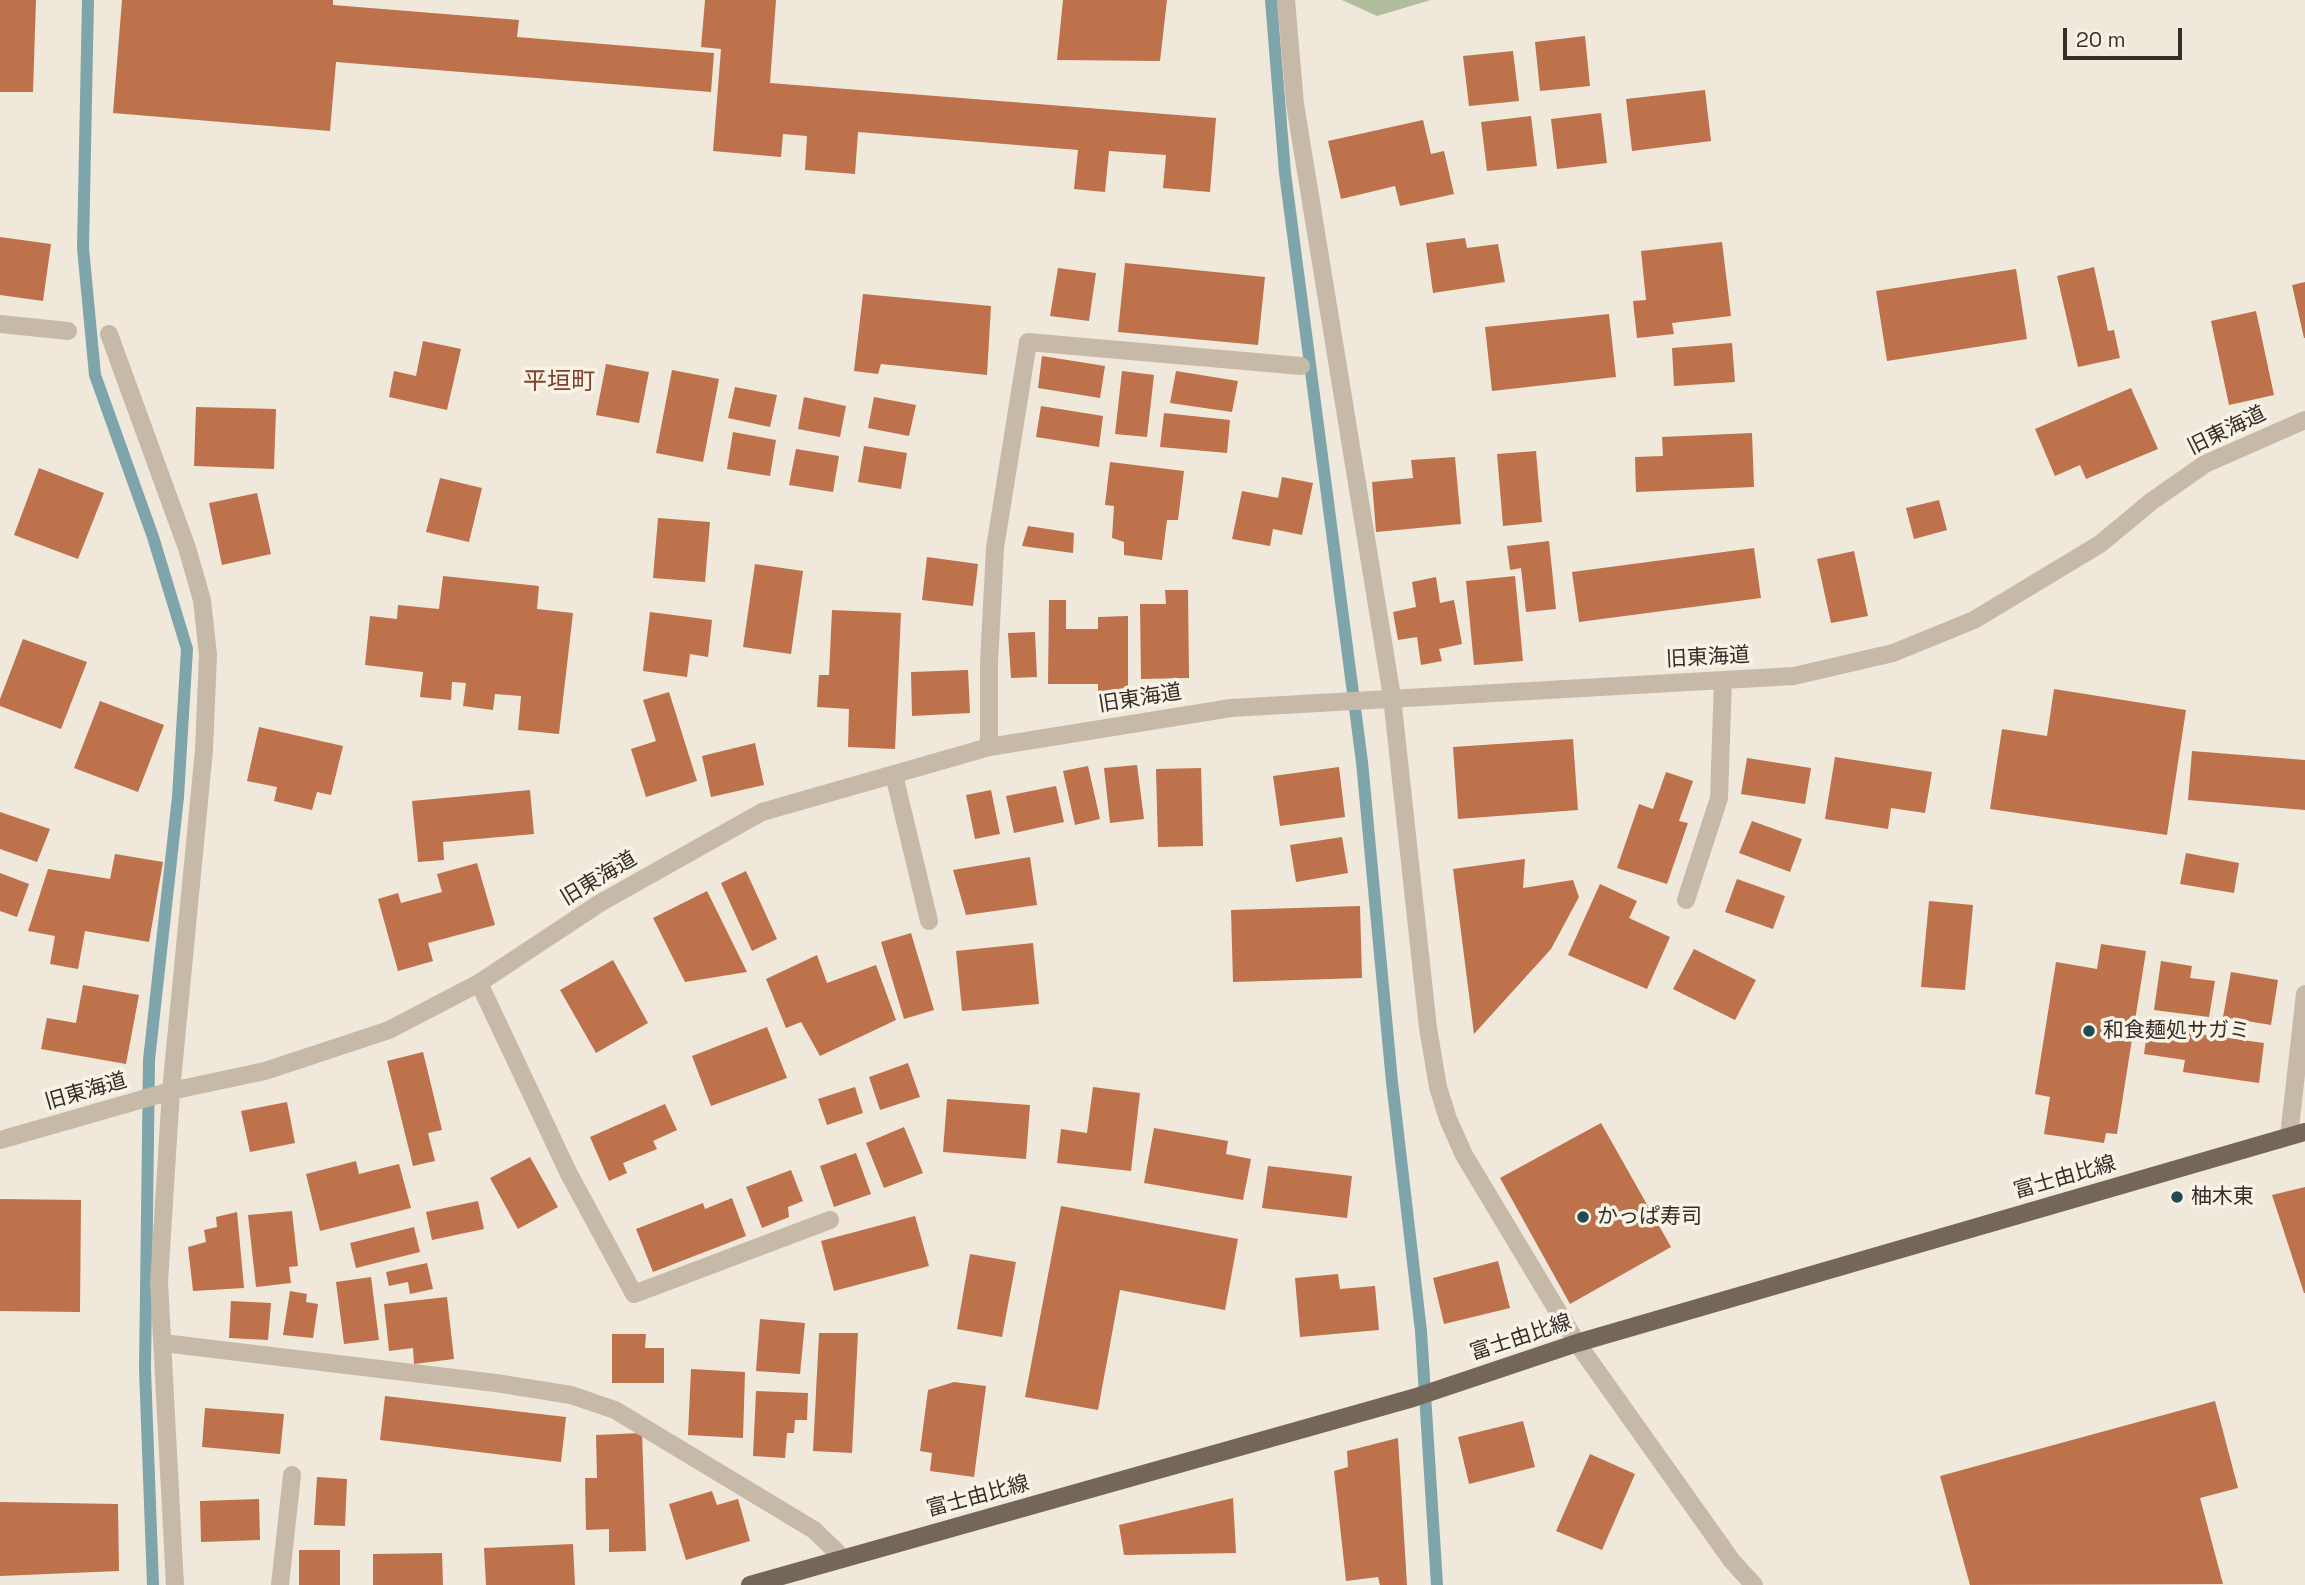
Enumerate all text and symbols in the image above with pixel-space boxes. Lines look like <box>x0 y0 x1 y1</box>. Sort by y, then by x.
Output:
scale bar <box>2067 14 2186 58</box>
text: 20 m <box>2076 26 2126 53</box>
district label: 平垣町 <box>523 368 595 396</box>
street label: 旧東海道 <box>2184 401 2270 461</box>
street label: 旧東海道 <box>1665 643 1751 673</box>
street label: 旧東海道 <box>1097 680 1183 718</box>
street label: 旧東海道 <box>557 847 641 911</box>
place label: 和食麺処サガミ <box>2103 1018 2250 1044</box>
marker: 和食麺処サガミ <box>2081 1023 2097 1039</box>
street label: 旧東海道 <box>42 1068 130 1116</box>
street label: 富士由比線 <box>2011 1151 2119 1205</box>
place label: 柚木東 <box>2191 1184 2254 1210</box>
marker: 柚木東 <box>2169 1189 2185 1205</box>
place label: かっぱ寿司 <box>1597 1204 1702 1230</box>
marker: かっぱ寿司 <box>1575 1209 1591 1225</box>
street label: 富士由比線 <box>1467 1310 1575 1366</box>
street label: 富士由比線 <box>924 1471 1032 1523</box>

